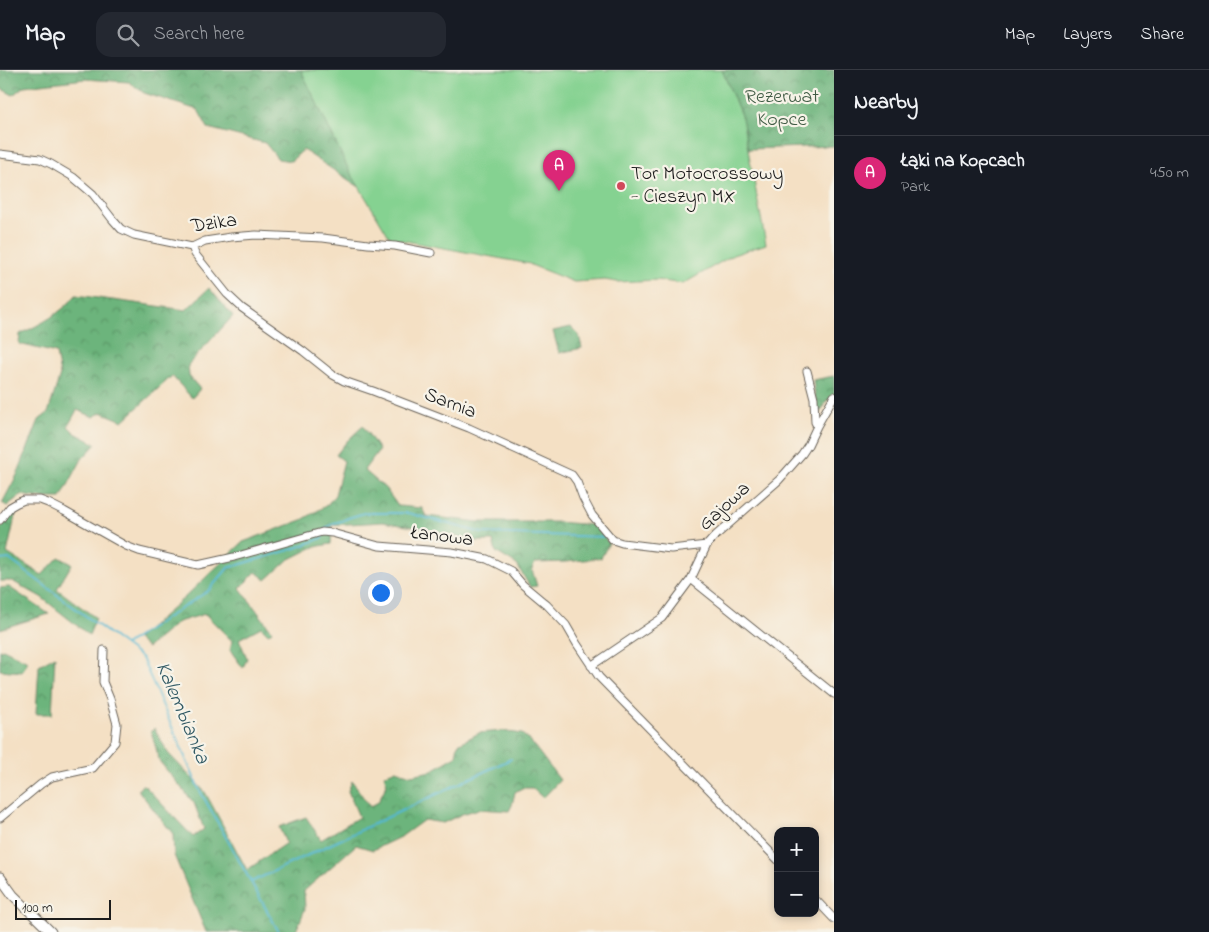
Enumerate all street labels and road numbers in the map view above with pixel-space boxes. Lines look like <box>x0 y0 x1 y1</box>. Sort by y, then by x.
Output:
street label: Dzika <box>188 206 239 242</box>
street label: Sarnia <box>420 381 480 427</box>
street label: Gajowa <box>693 475 757 539</box>
street label: Łanowa <box>408 519 475 555</box>

